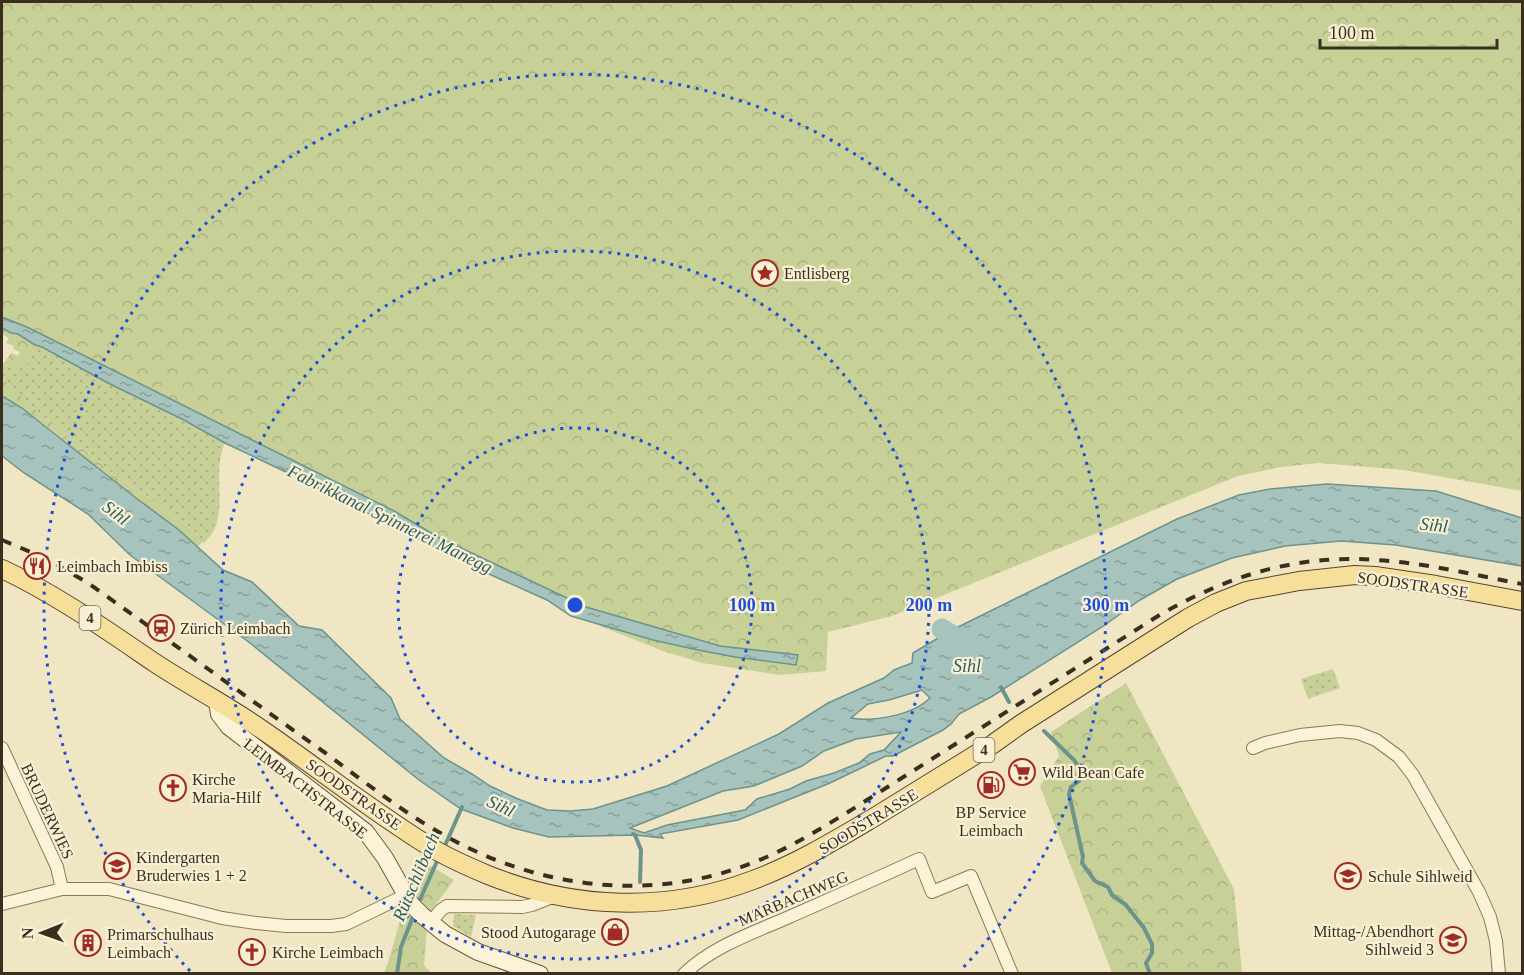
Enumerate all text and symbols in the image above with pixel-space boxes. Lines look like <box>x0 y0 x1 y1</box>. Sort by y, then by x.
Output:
scale bar <box>1320 12 1497 50</box>
text: 100 m <box>1329 23 1375 43</box>
place icon: Entlisberg <box>750 258 780 288</box>
place label: Entlisberg <box>784 265 849 283</box>
water label: Fabrikkanal Spinnerei Manegg <box>283 460 496 577</box>
water label: Sihl <box>99 497 133 529</box>
water label: Sihl <box>1419 514 1449 536</box>
restaurant icon: Leimbach Imbiss <box>22 551 52 581</box>
place label: Leimbach Imbiss <box>57 558 168 575</box>
street label: SOODSTRASSE <box>1356 568 1470 601</box>
centre of rings <box>565 595 585 615</box>
text: 100 m <box>729 595 775 615</box>
text: 200 m <box>906 595 952 615</box>
text: 300 m <box>1083 595 1129 615</box>
road number: 4 <box>80 606 100 630</box>
station icon: Zürich Leimbach <box>146 613 176 643</box>
place label: Zürich Leimbach <box>180 620 291 637</box>
water label: Sihl <box>953 656 981 676</box>
street label: LEIMBACHSTRASSE <box>241 735 371 842</box>
road number: 4 <box>974 738 994 762</box>
street label: SOODSTRASSE <box>303 755 404 834</box>
supermarket icon: Wild Bean Cafe <box>1007 757 1037 787</box>
street label: BRUDERWIES <box>18 761 77 862</box>
place label: Wild Bean Cafe <box>1042 764 1144 781</box>
fuel station icon: BP Service Leimbach <box>976 770 1006 800</box>
place label: Kirche Maria-Hilf <box>192 771 262 806</box>
church icon: Kirche Maria-Hilf <box>158 773 188 803</box>
street label: SOODSTRASSE <box>816 785 921 858</box>
water label: Sihl <box>484 791 518 821</box>
place label: BP Service Leimbach <box>956 804 1026 839</box>
water label: Rütschlibach <box>388 830 444 925</box>
place label: Kindergarten Bruderwies 1 + 2 <box>136 849 247 884</box>
school or university icon: Kindergarten Bruderwies 1 + 2 <box>102 851 132 881</box>
school or university icon: Schule Sihlweid <box>1333 861 1363 891</box>
street label: MARBACHWEG <box>736 868 851 929</box>
place label: Schule Sihlweid <box>1368 868 1472 885</box>
north arrow <box>12 903 72 963</box>
shop icon: Stood Autogarage <box>600 917 630 947</box>
place label: Mittag-/Abendhort Sihlweid 3 <box>1313 923 1435 958</box>
place label: Stood Autogarage <box>481 924 596 942</box>
school or university icon: Mittag-/Abendhort Sihlweid 3 <box>1438 925 1468 955</box>
place label: Primarschulhaus Leimbach <box>107 926 214 961</box>
text: N <box>19 927 36 939</box>
building icon: Primarschulhaus Leimbach <box>73 928 103 958</box>
church icon: Kirche Leimbach <box>237 937 267 967</box>
place label: Kirche Leimbach <box>272 944 384 961</box>

